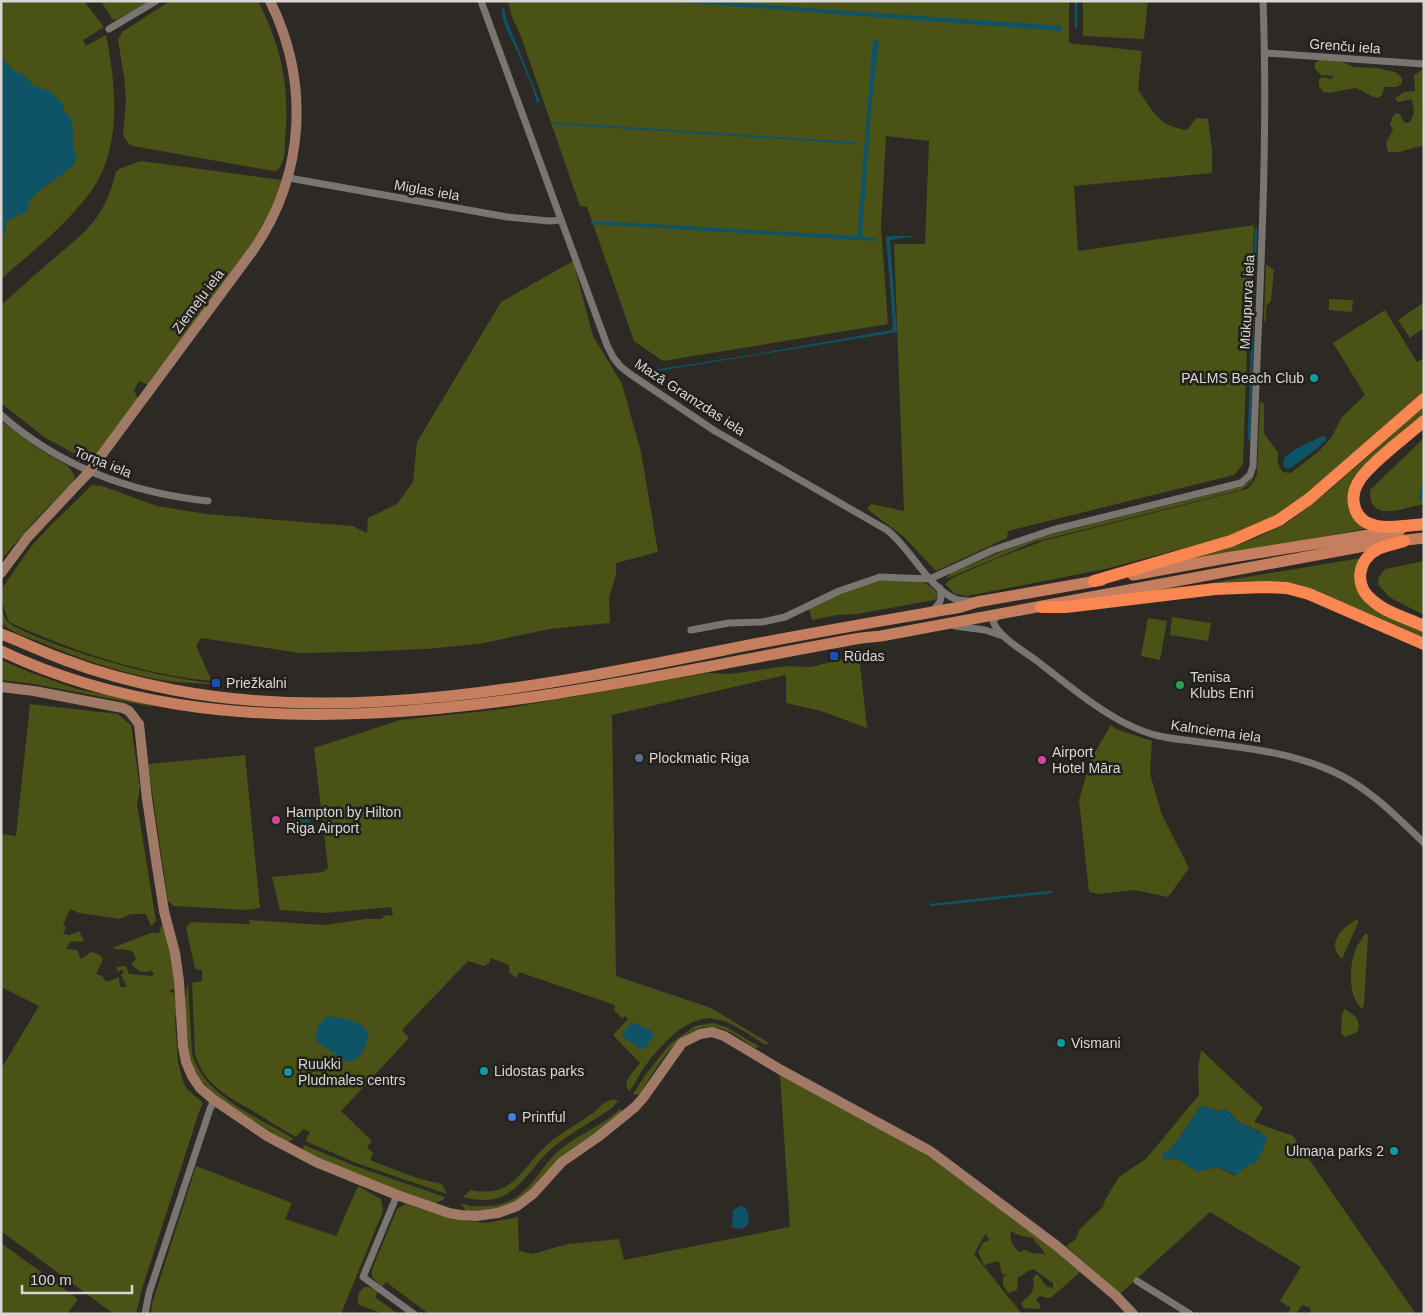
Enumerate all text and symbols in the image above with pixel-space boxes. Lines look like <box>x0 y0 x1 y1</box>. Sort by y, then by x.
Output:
street label: Grenču iela <box>1309 36 1381 56</box>
street label: Miglas iela <box>393 176 461 204</box>
street label: Mūkupurva iela <box>1237 254 1257 350</box>
street label: Ziemeļu iela <box>169 266 227 336</box>
street label: Mazā Gramzdas iela <box>632 355 748 439</box>
place label: PALMS Beach Club <box>1181 370 1304 386</box>
marker: PALMS Beach Club <box>1308 372 1320 384</box>
street label: Torņa iela <box>72 443 134 481</box>
place label: Rūdas <box>844 648 884 664</box>
marker: Rūdas <box>828 650 840 662</box>
place label: Tenisa Klubs Enri <box>1190 669 1254 701</box>
place label: Priežkalni <box>226 675 287 691</box>
marker: Priežkalni <box>210 677 222 689</box>
marker: Tenisa Klubs Enri <box>1174 679 1186 691</box>
street label: Kalnciema iela <box>1170 717 1262 745</box>
place label: Airport Hotel Māra <box>1052 744 1121 776</box>
place label: Plockmatic Riga <box>649 750 750 766</box>
marker: Plockmatic Riga <box>633 752 645 764</box>
marker: Airport Hotel Māra <box>1036 754 1048 766</box>
place label: Hampton by Hilton Riga Airport <box>286 804 401 836</box>
marker: Hampton by Hilton Riga Airport <box>270 814 282 826</box>
place label: Vismani <box>1071 1035 1121 1051</box>
marker: Vismani <box>1055 1037 1067 1049</box>
place label: Ruukki Pludmales centrs <box>298 1056 405 1088</box>
place label: Lidostas parks <box>494 1063 584 1079</box>
marker: Lidostas parks <box>478 1065 490 1077</box>
marker: Ruukki Pludmales centrs <box>282 1066 294 1078</box>
place label: Printful <box>522 1109 566 1125</box>
marker: Printful <box>506 1111 518 1123</box>
place label: Ulmaņa parks 2 <box>1286 1143 1384 1159</box>
marker: Ulmaņa parks 2 <box>1388 1145 1400 1157</box>
scale bar <box>22 1262 132 1294</box>
text: 100 m <box>30 1271 72 1288</box>

